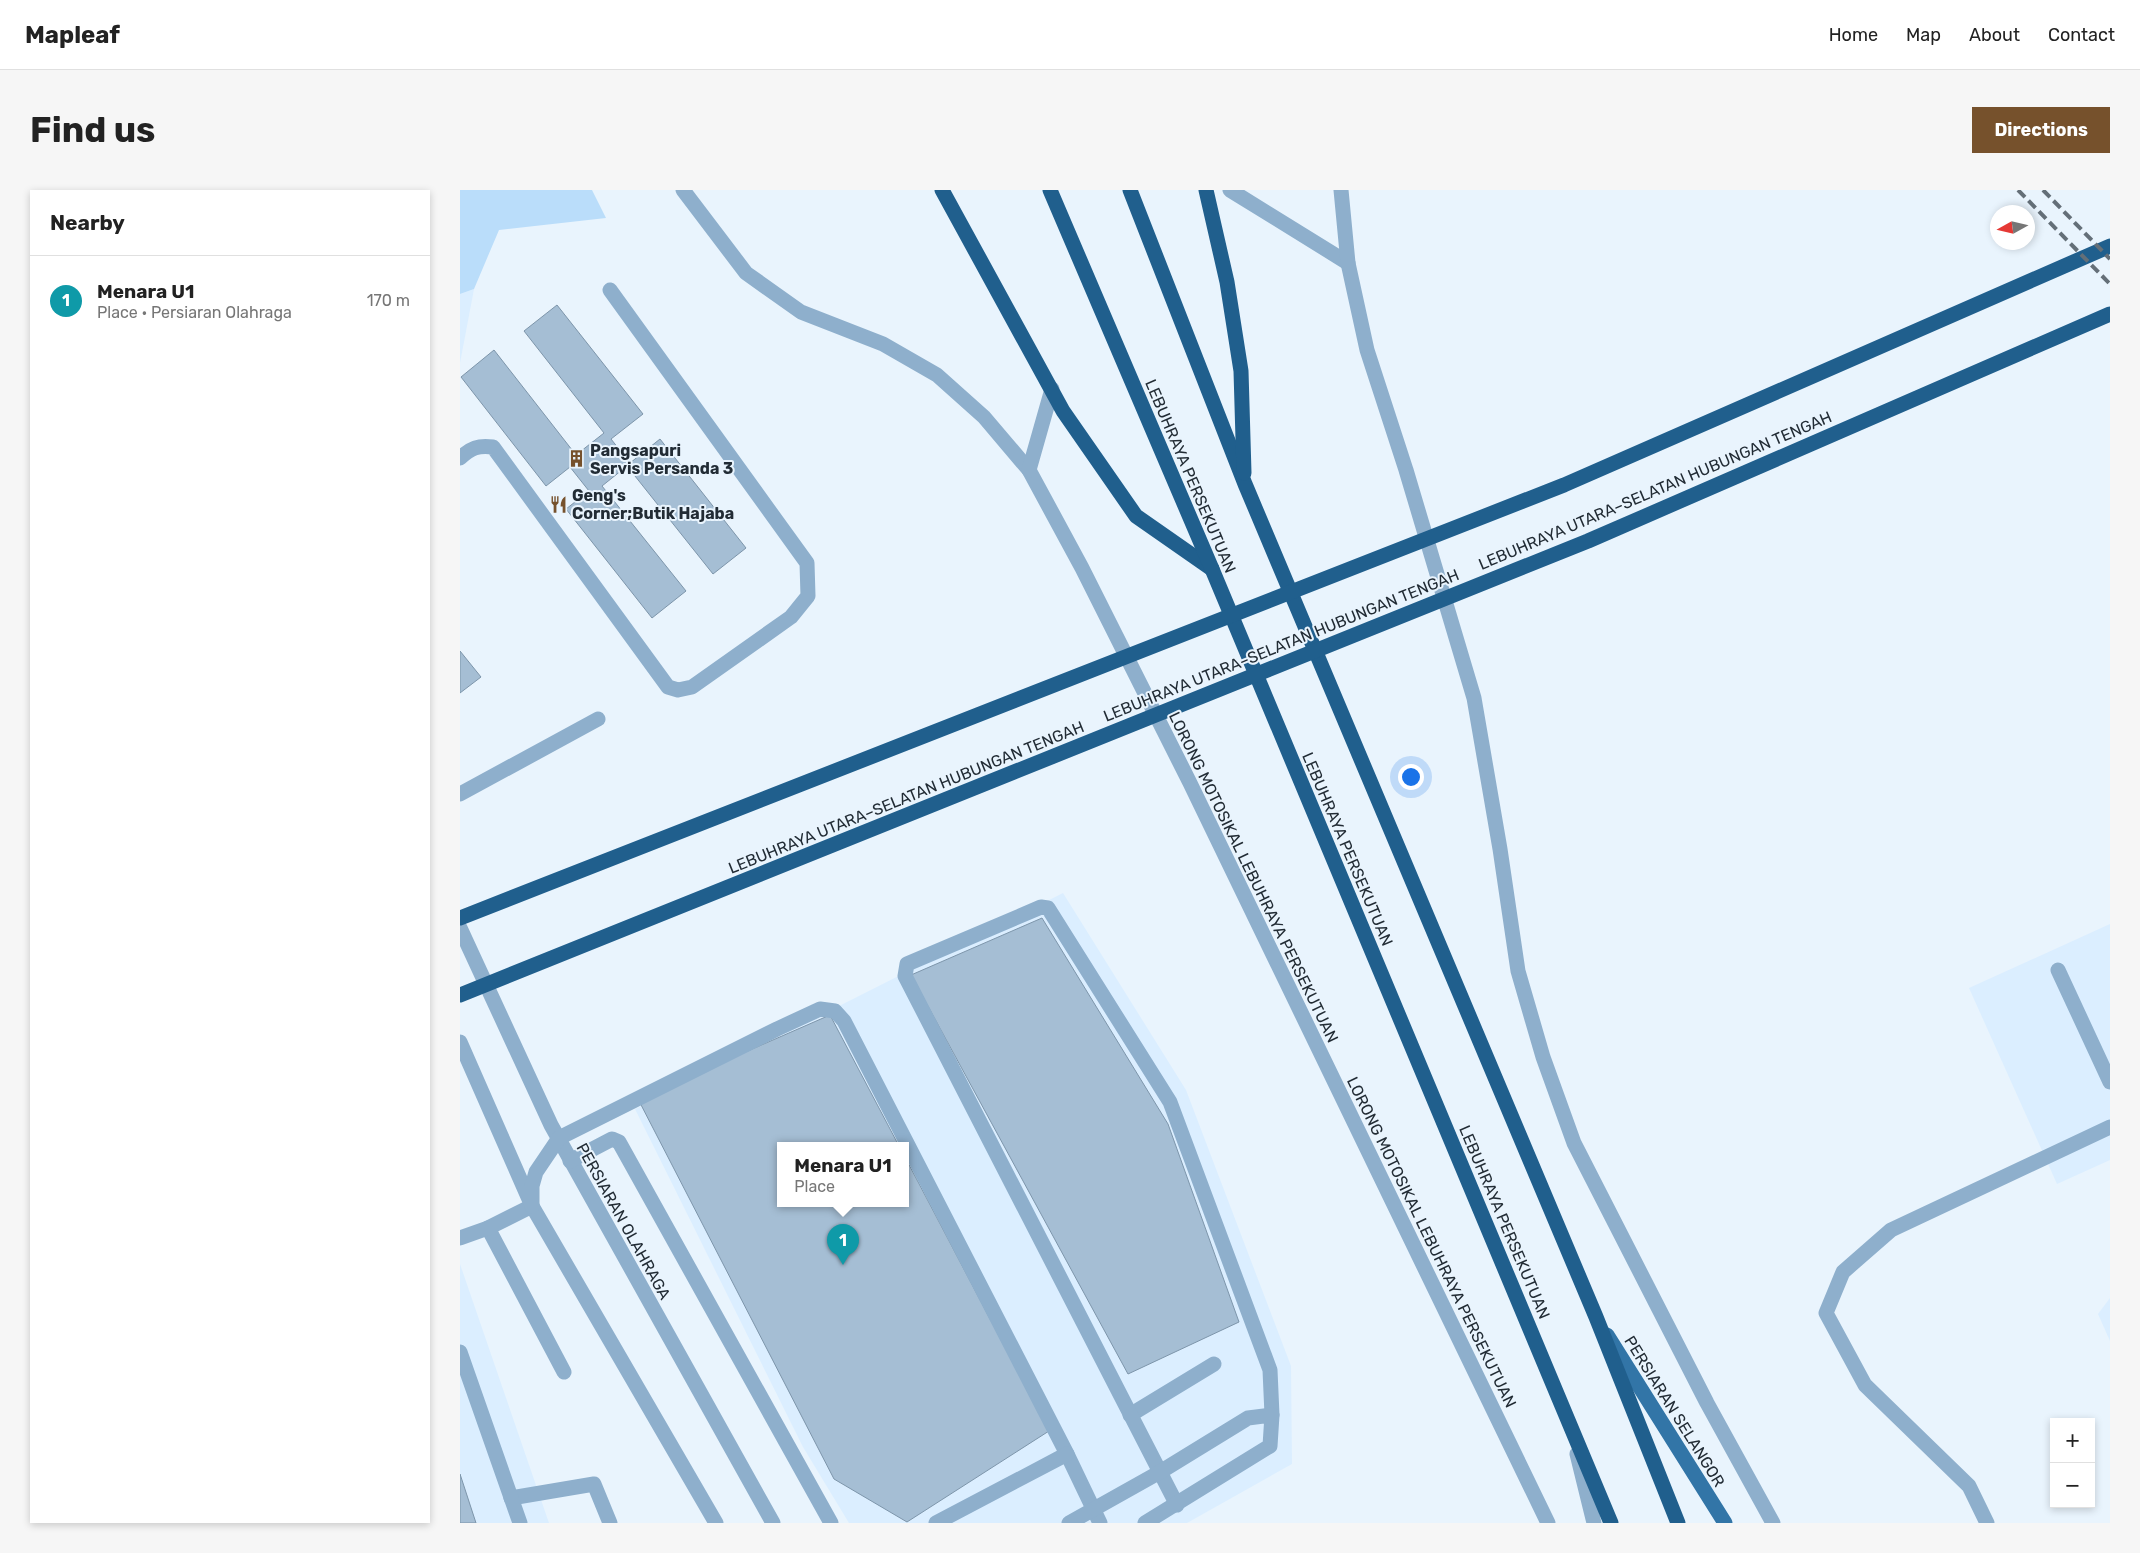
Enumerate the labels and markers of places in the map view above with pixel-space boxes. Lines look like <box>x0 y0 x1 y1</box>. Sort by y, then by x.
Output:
place label: Pangsapuri Servis Persanda 3 <box>590 441 733 478</box>
building icon: Pangsapuri Servis Persanda 3 <box>566 449 586 469</box>
place label: Geng's Corner;Butik Hajaba <box>572 486 734 523</box>
restaurant icon: Geng's Corner;Butik Hajaba <box>548 494 568 514</box>
pin: 1 <box>827 1224 859 1265</box>

